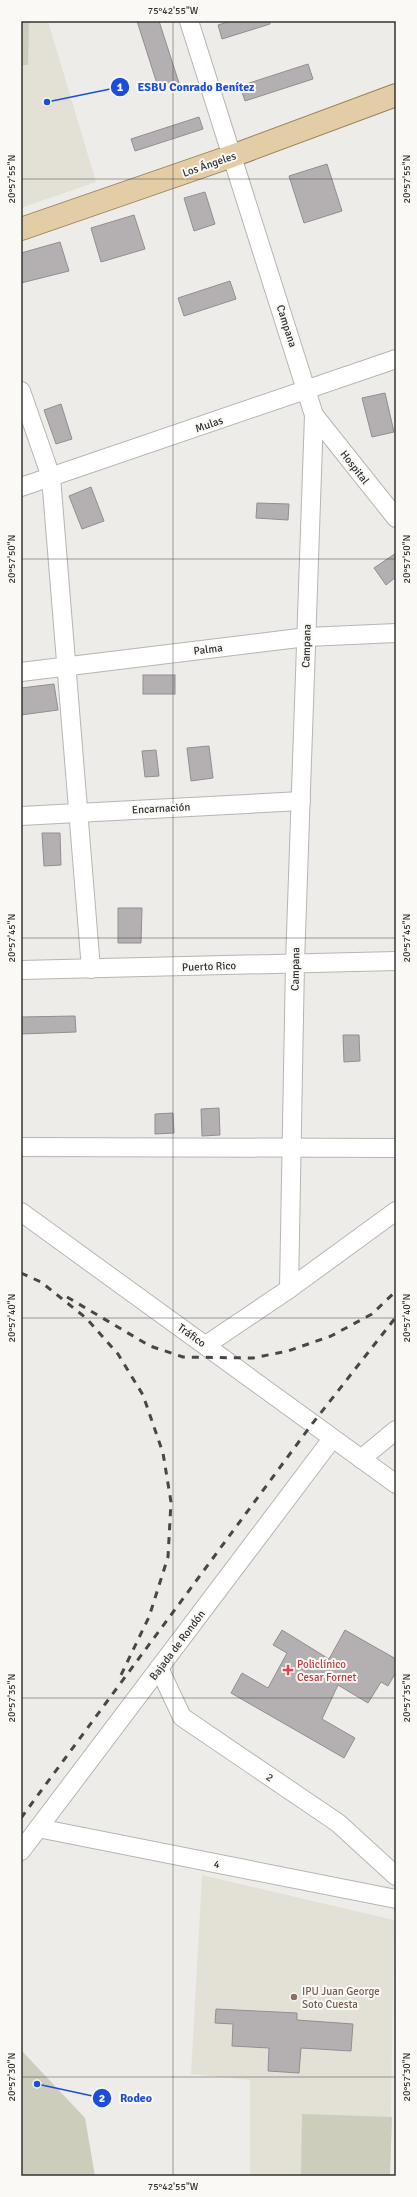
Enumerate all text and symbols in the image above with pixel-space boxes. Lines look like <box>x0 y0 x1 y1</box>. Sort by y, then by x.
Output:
text: 75°42'55"W <box>148 5 199 17</box>
callout: ESBU Conrado Benítez <box>110 75 263 99</box>
text: 1 <box>117 80 124 95</box>
text: ESBU Conrado Benítez <box>137 80 255 95</box>
street label: Los Ángeles <box>180 148 238 180</box>
text: 20°57'55"N <box>6 155 18 203</box>
text: 20°57'55"N <box>401 155 413 203</box>
street label: Campana <box>274 303 300 349</box>
street label: Mulas <box>194 414 225 435</box>
street label: Hospital <box>337 448 372 487</box>
text: 20°57'50"N <box>6 535 18 583</box>
text: 20°57'50"N <box>401 535 413 583</box>
street label: Campana <box>299 623 314 668</box>
street label: Palma <box>193 641 224 658</box>
street label: Encarnación <box>131 800 191 817</box>
text: 20°57'45"N <box>6 914 18 962</box>
text: 20°57'45"N <box>401 914 413 962</box>
street label: Campana <box>289 947 302 991</box>
street label: Puerto Rico <box>182 959 237 974</box>
text: 20°57'40"N <box>6 1294 18 1342</box>
text: 20°57'40"N <box>401 1294 413 1342</box>
street label: Tráfico <box>175 1321 209 1350</box>
street label: Bajada de Rondón <box>147 1608 208 1683</box>
place label: Policlínico Cesar Fornet <box>297 1658 357 1684</box>
marker: Policlínico Cesar Fornet <box>282 1664 294 1676</box>
text: 20°57'35"N <box>6 1674 18 1722</box>
text: 20°57'35"N <box>401 1674 413 1722</box>
street label: 2 <box>264 1770 276 1784</box>
street label: 4 <box>213 1858 221 1871</box>
place label: IPU Juan George Soto Cuesta <box>302 1985 380 2011</box>
marker: IPU Juan George Soto Cuesta <box>289 1992 299 2002</box>
text: 20°57'30"N <box>6 2053 18 2101</box>
text: 20°57'30"N <box>401 2053 413 2101</box>
callout: Rodeo <box>92 2086 160 2110</box>
text: 2 <box>99 2091 105 2106</box>
text: Rodeo <box>120 2091 152 2106</box>
text: 75°42'55"W <box>148 2181 199 2193</box>

